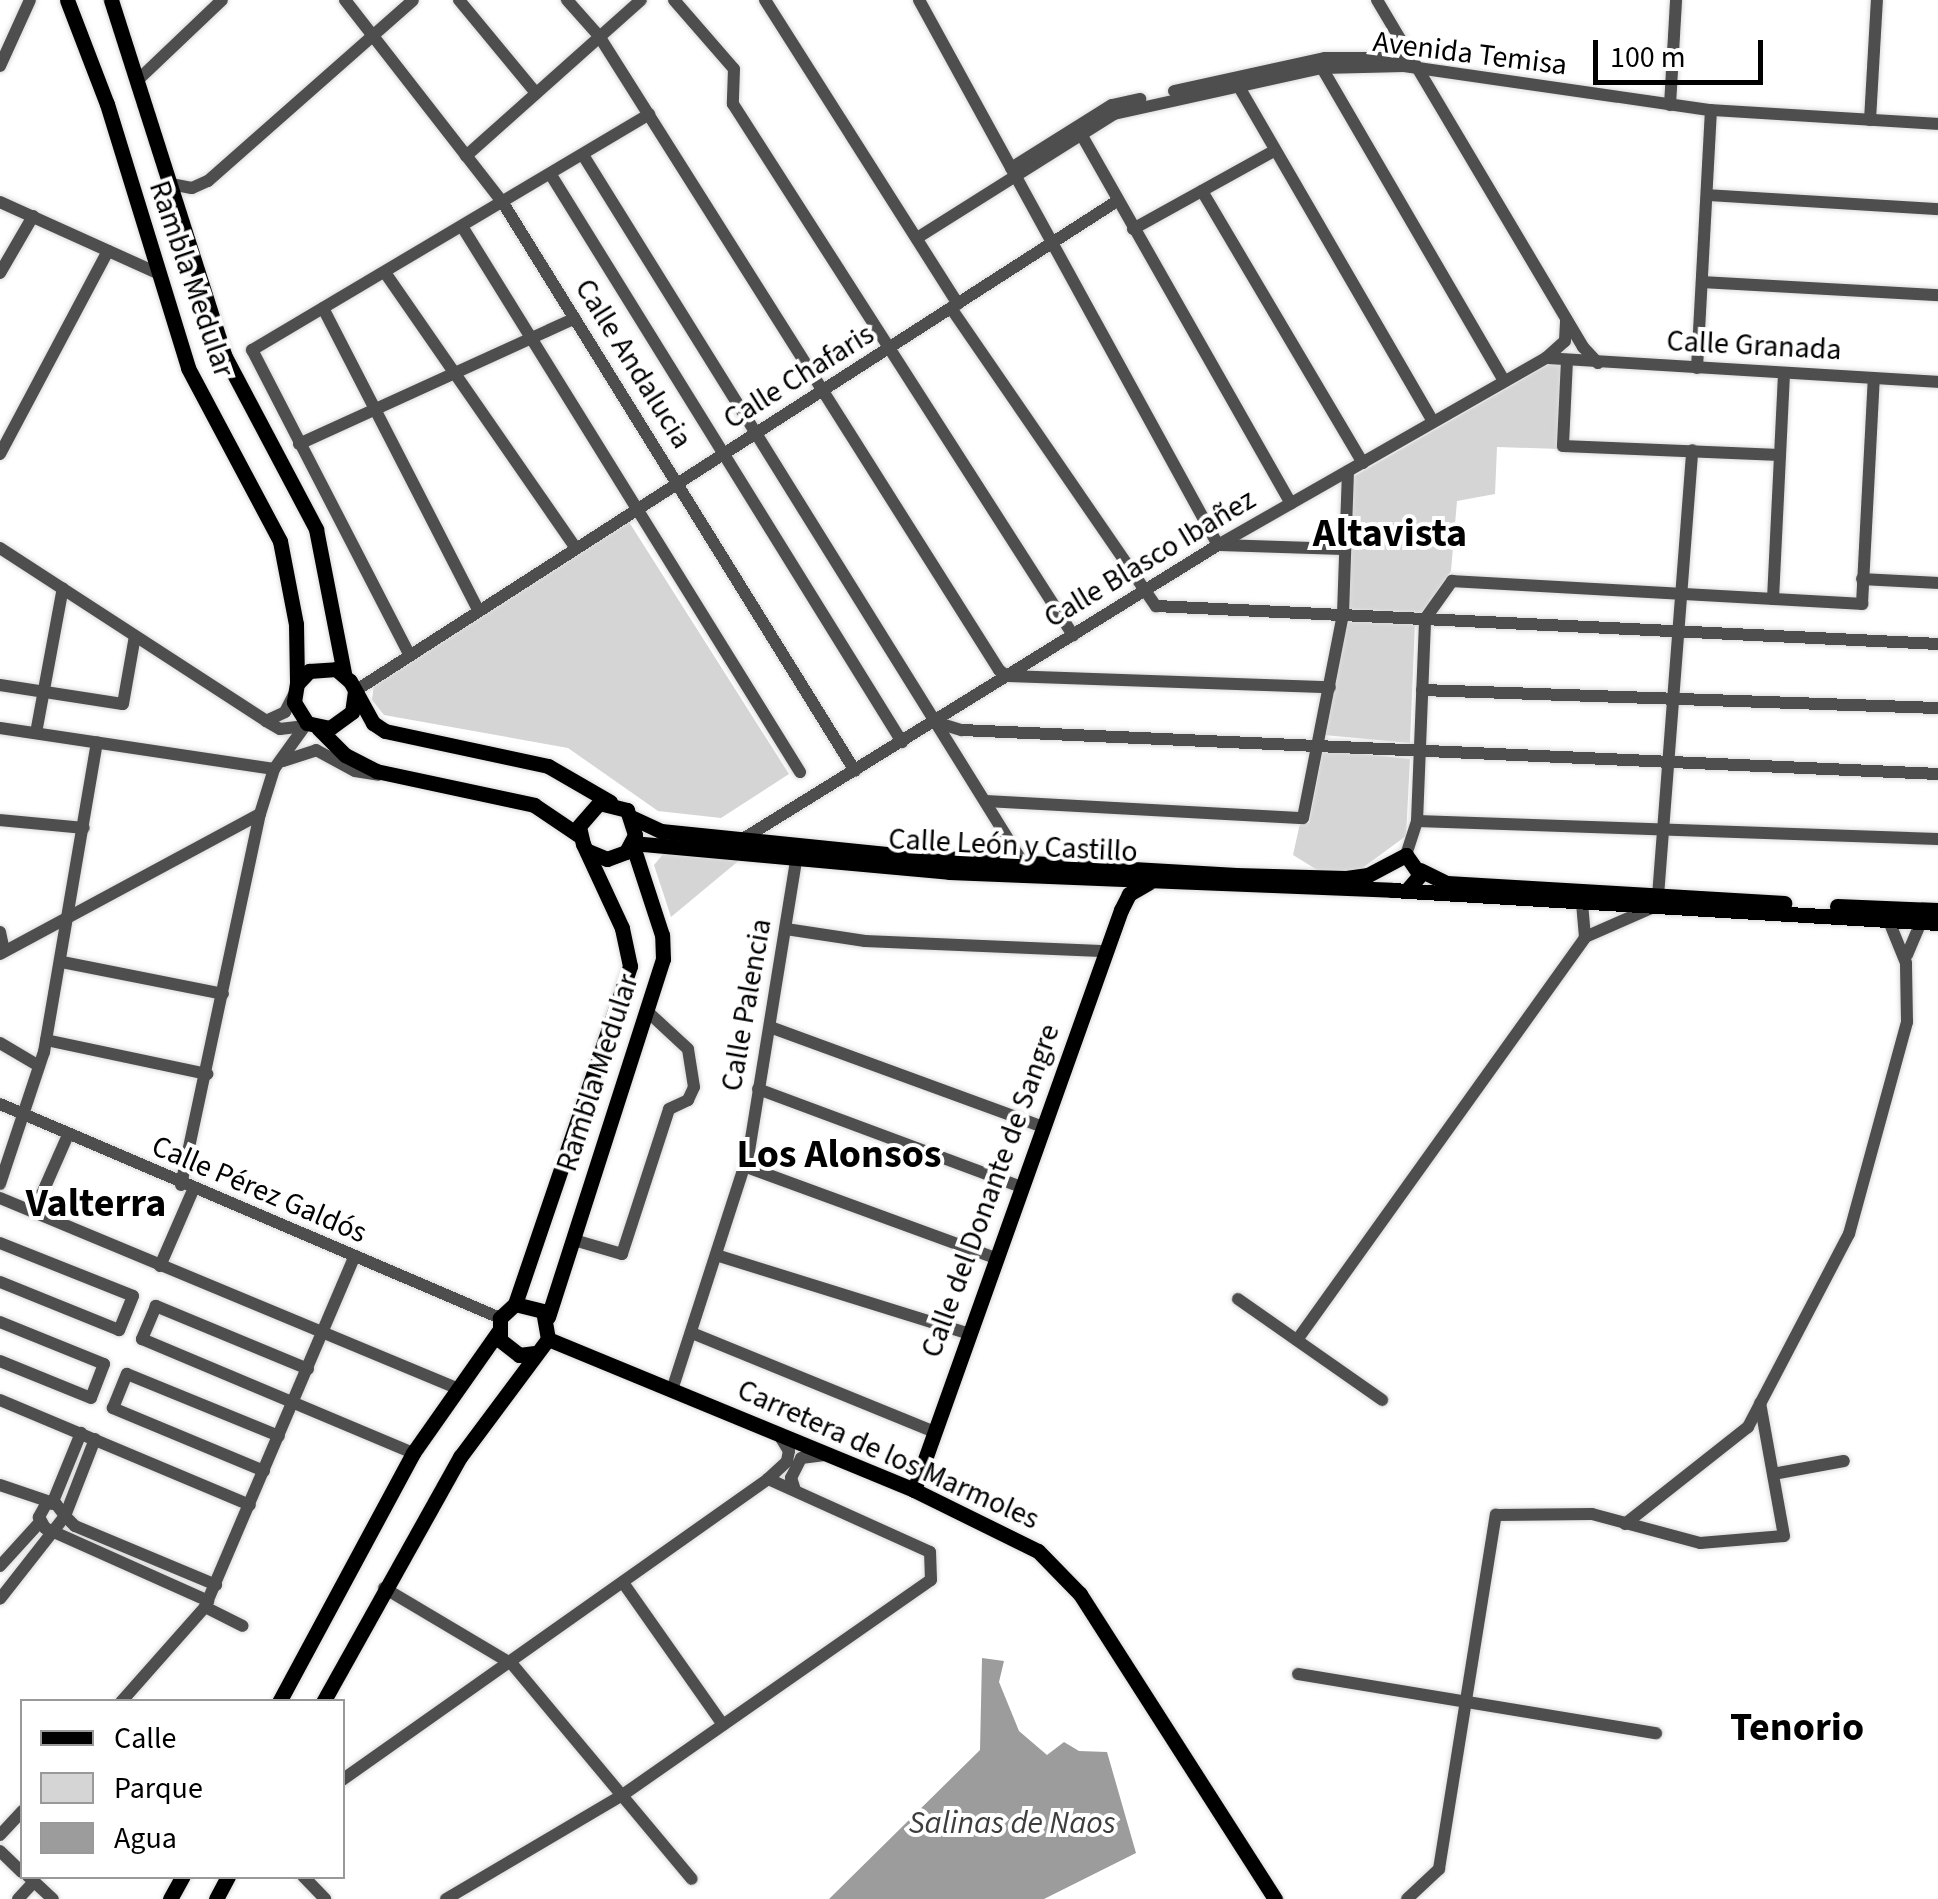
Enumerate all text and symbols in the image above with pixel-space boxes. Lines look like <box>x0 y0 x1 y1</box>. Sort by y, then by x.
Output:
scale bar <box>1598 20 1768 82</box>
street label: Avenida Temisa <box>1371 24 1569 84</box>
text: 100 m <box>1610 36 1686 79</box>
street label: Rambla Medular <box>141 176 241 382</box>
street label: Calle Andalucia <box>567 273 699 455</box>
street label: Calle Chafaris <box>717 317 881 437</box>
street label: Calle Granada <box>1666 323 1842 369</box>
street label: Calle Blasco Ibañez <box>1038 482 1262 636</box>
district label: Altavista <box>1313 510 1467 558</box>
street label: Calle León y Castillo <box>887 821 1139 871</box>
street label: Calle Palencia <box>714 916 780 1094</box>
street label: Rambla Medular <box>549 970 647 1176</box>
street label: Calle del Donante de Sangre <box>914 1019 1068 1363</box>
street label: Calle Pérez Galdós <box>146 1128 372 1252</box>
district label: Los Alonsos <box>737 1131 941 1179</box>
district label: Valterra <box>26 1180 166 1228</box>
street label: Carretera de los Marmoles <box>732 1372 1044 1538</box>
legend <box>20 1699 345 1879</box>
district label: Tenorio <box>1730 1704 1864 1752</box>
text: Calle <box>114 1717 176 1760</box>
text: Parque <box>114 1767 203 1810</box>
water label: Salinas de Naos <box>908 1804 1116 1842</box>
text: Agua <box>114 1817 177 1860</box>

